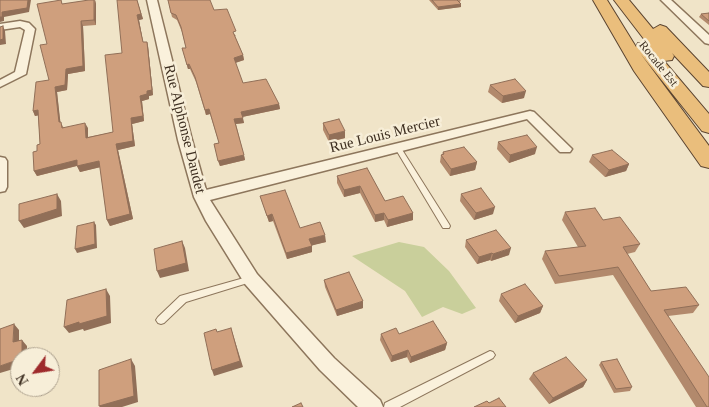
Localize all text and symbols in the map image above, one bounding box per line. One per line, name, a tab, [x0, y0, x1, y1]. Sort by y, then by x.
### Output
street label: Rocade Est	[635, 38, 681, 90]
street label: Rue Alphonse Daudet	[159, 63, 209, 195]
street label: Rue Louis Mercier	[328, 113, 442, 157]
north arrow	[10, 347, 60, 397]
text: N	[14, 371, 32, 388]

